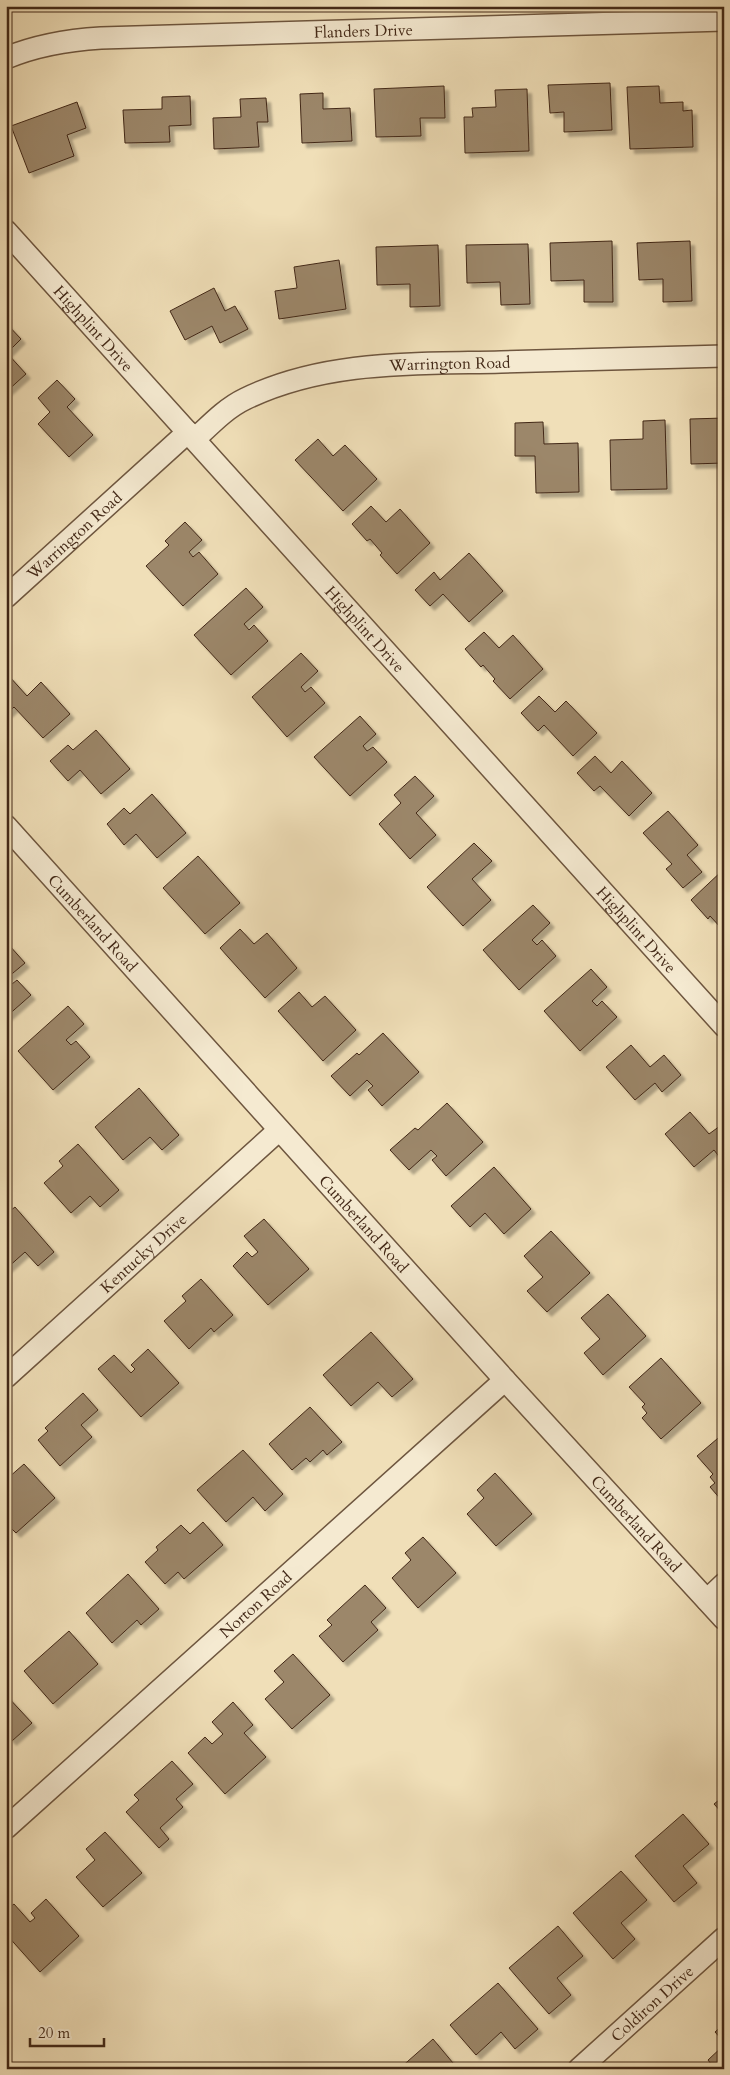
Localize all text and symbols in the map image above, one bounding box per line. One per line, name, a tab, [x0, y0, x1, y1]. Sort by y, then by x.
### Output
street label: Flanders Drive	[313, 19, 413, 44]
street label: Highplint Drive	[48, 281, 138, 377]
street label: Warrington Road	[388, 352, 511, 377]
street label: Warrington Road	[22, 487, 127, 585]
street label: Highplint Drive	[320, 581, 409, 678]
street label: Cumberland Road	[42, 870, 142, 977]
street label: Highplint Drive	[591, 882, 681, 978]
street label: Cumberland Road	[314, 1171, 413, 1278]
street label: Kentucky Drive	[96, 1209, 192, 1298]
street label: Cumberland Road	[585, 1471, 686, 1578]
street label: Norton Road	[215, 1566, 297, 1643]
street label: Coldiron Drive	[606, 1961, 699, 2047]
scale bar	[30, 2015, 104, 2047]
text: 20 m	[38, 2023, 70, 2043]

